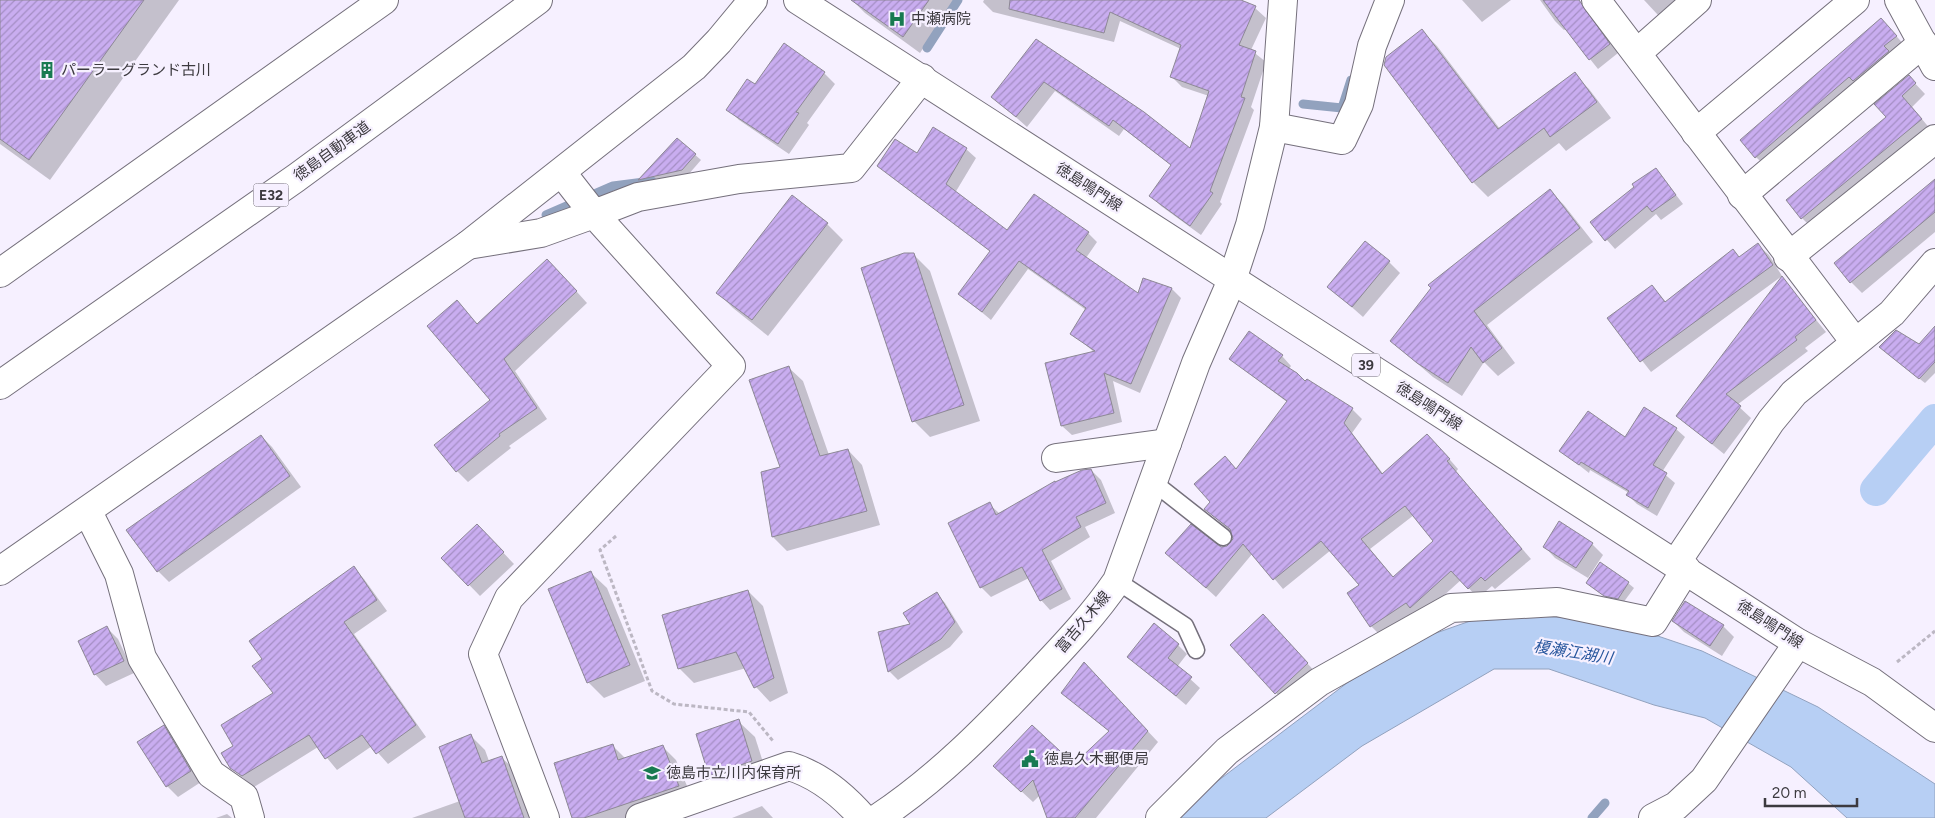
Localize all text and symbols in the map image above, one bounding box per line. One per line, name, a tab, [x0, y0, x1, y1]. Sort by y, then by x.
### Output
hospital icon: 中瀬病院	[887, 9, 907, 29]
place label: 中瀬病院	[911, 10, 971, 28]
building icon: パーラーグランド古川	[37, 60, 57, 80]
place label: パーラーグランド古川	[61, 61, 211, 79]
street label: 徳島自動車道	[290, 117, 374, 185]
street label: 徳島鳴門線	[1053, 159, 1125, 215]
road number: E32	[254, 184, 288, 206]
road number: 39	[1352, 354, 1380, 376]
street label: 徳島鳴門線	[1393, 378, 1465, 434]
street label: 富吉久木線	[1052, 587, 1114, 657]
street label: 徳島鳴門線	[1734, 596, 1806, 652]
water label: 榎瀬江湖川	[1532, 636, 1616, 668]
public building icon: 徳島久木郵便局	[1020, 749, 1040, 769]
place label: 徳島久木郵便局	[1044, 750, 1149, 768]
school or university icon: 徳島市立川内保育所	[642, 763, 662, 783]
place label: 徳島市立川内保育所	[666, 764, 801, 782]
scale bar	[1765, 776, 1858, 808]
text: 20 m	[1772, 784, 1806, 802]

